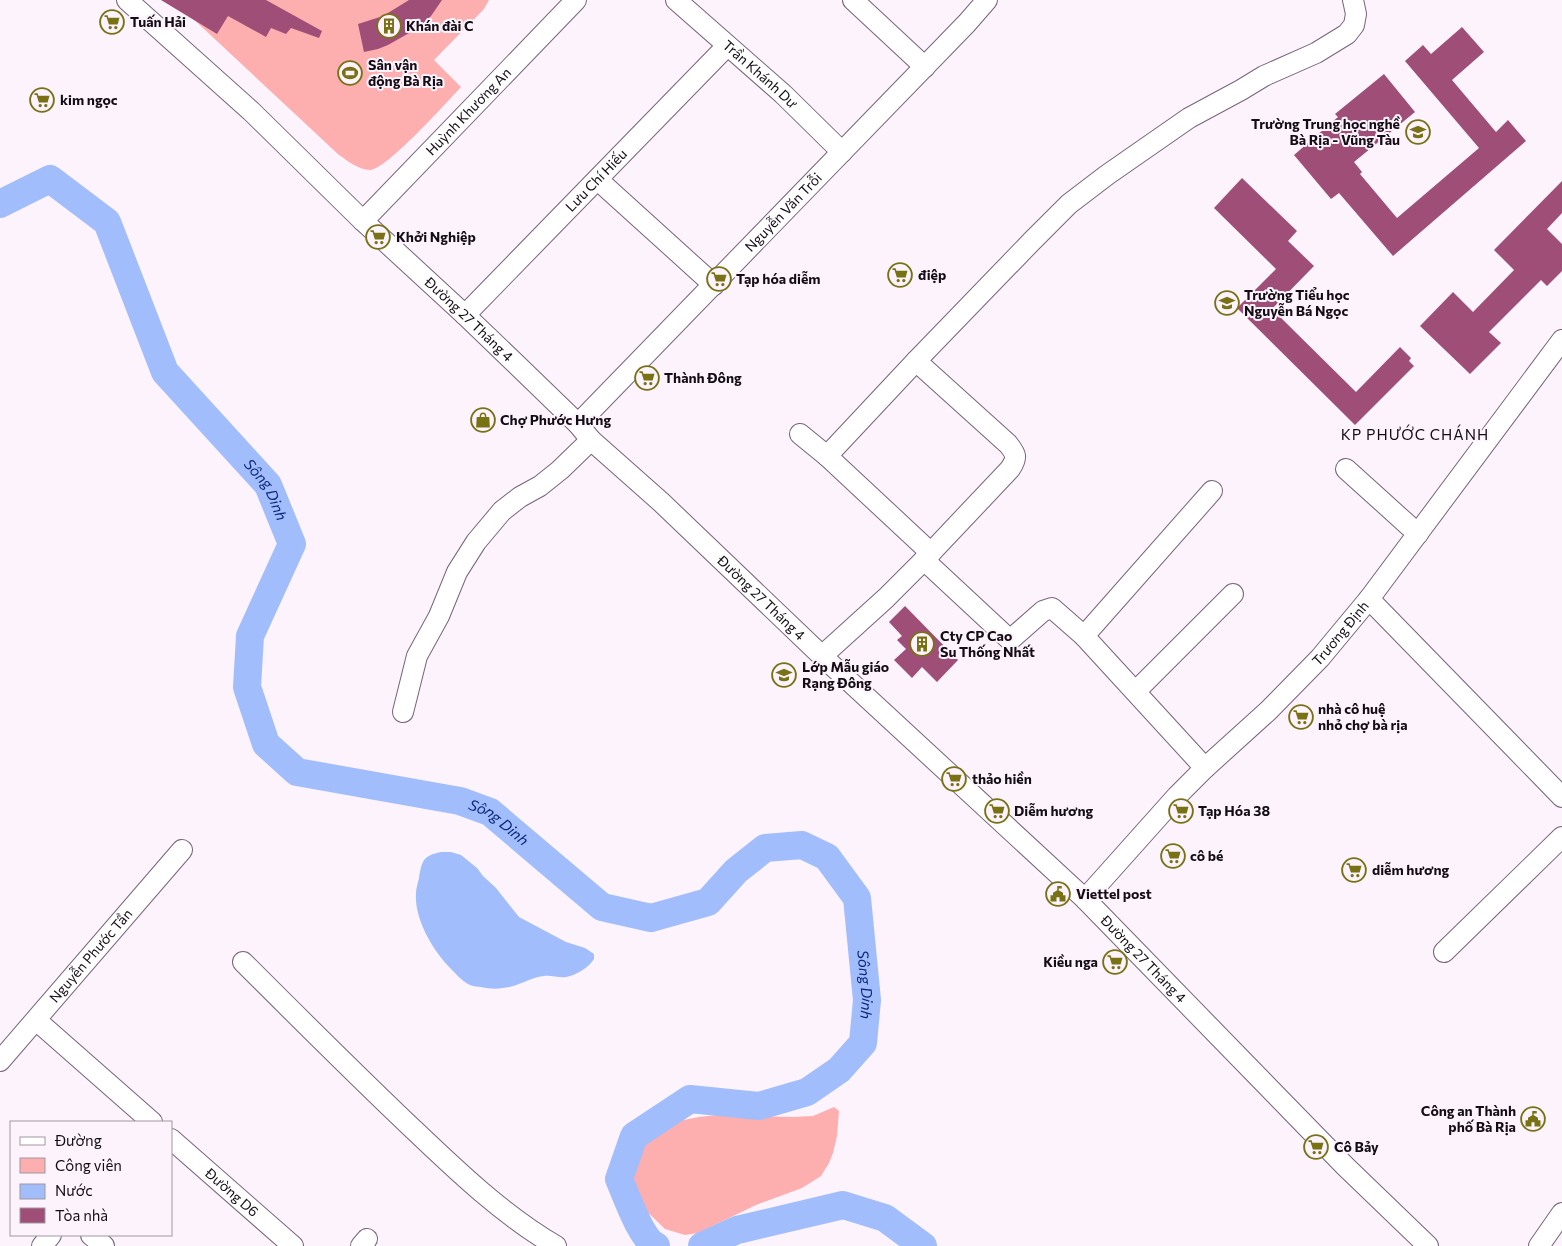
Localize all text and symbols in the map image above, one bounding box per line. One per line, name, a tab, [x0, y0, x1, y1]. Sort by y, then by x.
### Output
supermarket icon: Tuấn Hải	[99, 9, 125, 35]
place label: Tuấn Hải	[130, 13, 186, 30]
building icon: Khán đài C	[376, 13, 402, 39]
place label: Khán đài C	[406, 17, 474, 34]
street label: Trần Khánh Dư	[720, 36, 801, 111]
place label: Sân vận động Bà Rịa	[368, 56, 443, 90]
sports icon: Sân vận động Bà Rịa	[337, 60, 363, 86]
street label: Huỳnh Khương An	[422, 64, 514, 159]
supermarket icon: kim ngọc	[29, 87, 55, 113]
place label: kim ngọc	[60, 91, 118, 108]
place label: Trường Trung học nghề Bà Rịa - Vũng Tàu	[1251, 115, 1401, 149]
school or university icon: Trường Trung học nghề Bà Rịa - Vũng Tàu	[1405, 119, 1431, 145]
street label: Lưu Chí Hiếu	[562, 145, 630, 215]
street label: Nguyễn Văn Trỗi	[741, 169, 825, 255]
supermarket icon: Khởi Nghiệp	[365, 224, 391, 250]
place label: Khởi Nghiệp	[396, 228, 476, 245]
supermarket icon: điệp	[887, 262, 913, 288]
supermarket icon: Tạp hóa diễm	[706, 266, 732, 292]
place label: điệp	[918, 266, 946, 283]
place label: Tạp hóa diễm	[736, 270, 821, 287]
street label: Đường 27 Tháng 4	[421, 273, 517, 365]
place label: Trường Tiểu học Nguyễn Bá Ngọc	[1244, 286, 1350, 319]
school or university icon: Trường Tiểu học Nguyễn Bá Ngọc	[1214, 290, 1240, 316]
supermarket icon: Thành Đông	[634, 365, 660, 391]
place label: Thành Đông	[664, 369, 742, 386]
shop icon: Chợ Phước Hưng	[470, 407, 496, 433]
place label: Chợ Phước Hưng	[500, 411, 611, 428]
district label: KP PHƯỚC CHÁNH	[1341, 424, 1489, 443]
water label: Sông Dinh	[241, 455, 291, 523]
street label: Đường 27 Tháng 4	[713, 551, 810, 644]
street label: Trương Định	[1308, 597, 1372, 669]
place label: Cty CP Cao Su Thống Nhất	[940, 627, 1035, 660]
building icon: Cty CP Cao Su Thống Nhất	[909, 631, 935, 657]
place label: Lớp Mẫu giáo Rạng Đông	[802, 658, 889, 691]
school or university icon: Lớp Mẫu giáo Rạng Đông	[771, 662, 797, 688]
place label: nhà cô huệ nhỏ chợ bà rịa	[1318, 700, 1408, 734]
supermarket icon: nhà cô huệ nhỏ chợ bà rịa	[1288, 704, 1314, 730]
supermarket icon: thảo hiền	[941, 766, 967, 792]
place label: thảo hiền	[972, 770, 1032, 787]
water label: Sông Dinh	[467, 795, 533, 849]
supermarket icon: Diễm hương	[984, 798, 1010, 824]
supermarket icon: Tạp Hóa 38	[1168, 798, 1194, 824]
place label: Diễm hương	[1014, 802, 1094, 819]
place label: Tạp Hóa 38	[1198, 802, 1270, 819]
supermarket icon: cô bé	[1160, 843, 1186, 869]
place label: cô bé	[1190, 847, 1224, 864]
supermarket icon: diễm hương	[1341, 857, 1367, 883]
place label: diễm hương	[1372, 861, 1449, 878]
public building icon: Viettel post	[1045, 881, 1071, 907]
place label: Viettel post	[1076, 885, 1152, 902]
street label: Nguyễn Phước Tần	[45, 905, 135, 1006]
street label: Đường 27 Tháng 4	[1097, 911, 1191, 1006]
water label: Sông Dinh	[854, 949, 877, 1020]
supermarket icon: Kiều nga	[1102, 949, 1128, 975]
place label: Kiều nga	[1043, 953, 1098, 970]
place label: Công an Thành phố Bà Rịa	[1421, 1102, 1516, 1136]
public building icon: Công an Thành phố Bà Rịa	[1520, 1106, 1546, 1132]
legend	[10, 1121, 172, 1236]
text: Đường	[54, 1131, 102, 1149]
supermarket icon: Cô Bảy	[1303, 1134, 1329, 1160]
place label: Cô Bảy	[1334, 1138, 1379, 1155]
text: Công viên	[55, 1156, 122, 1174]
street label: Đường D6	[201, 1163, 262, 1220]
text: Nước	[55, 1181, 93, 1199]
text: Tòa nhà	[55, 1206, 108, 1224]

